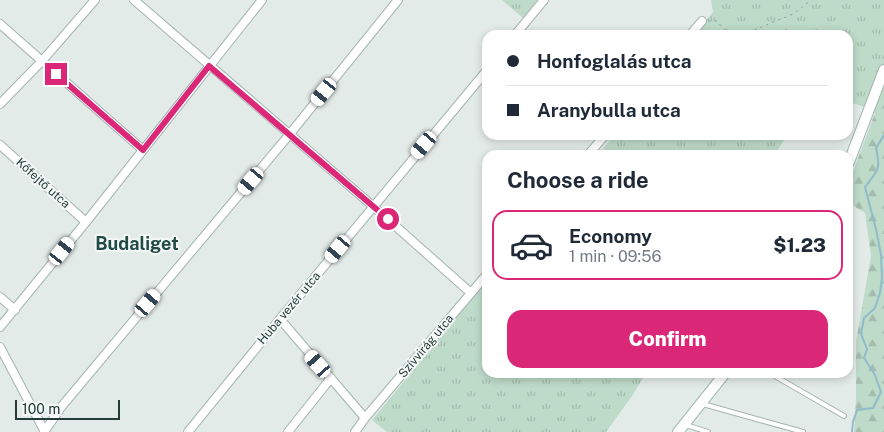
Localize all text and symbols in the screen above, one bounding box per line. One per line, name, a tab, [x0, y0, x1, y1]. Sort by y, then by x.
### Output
text: Honfoglalás utca	[537, 50, 692, 72]
route end	[45, 63, 67, 85]
car	[308, 76, 339, 108]
text: Aranybulla utca	[537, 99, 681, 121]
car	[408, 129, 439, 161]
street label: Kőfejtő utca	[13, 155, 73, 211]
car	[235, 165, 266, 197]
text: Choose a ride	[507, 167, 649, 193]
route start	[377, 208, 399, 230]
icon: car	[509, 223, 554, 268]
text: Economy	[569, 225, 652, 247]
district label: Budaliget	[95, 233, 179, 254]
car	[322, 233, 353, 265]
text: $1.23	[773, 234, 826, 256]
car	[46, 235, 77, 267]
text: 1 min · 09:56	[569, 247, 661, 266]
street label: Huba vezér utca	[255, 269, 323, 347]
car	[132, 287, 163, 319]
button: Confirm	[507, 310, 828, 368]
street label: Szívvirág utca	[396, 312, 456, 380]
car	[302, 348, 333, 380]
scale bar	[15, 397, 120, 420]
text: 100 m	[22, 401, 60, 417]

